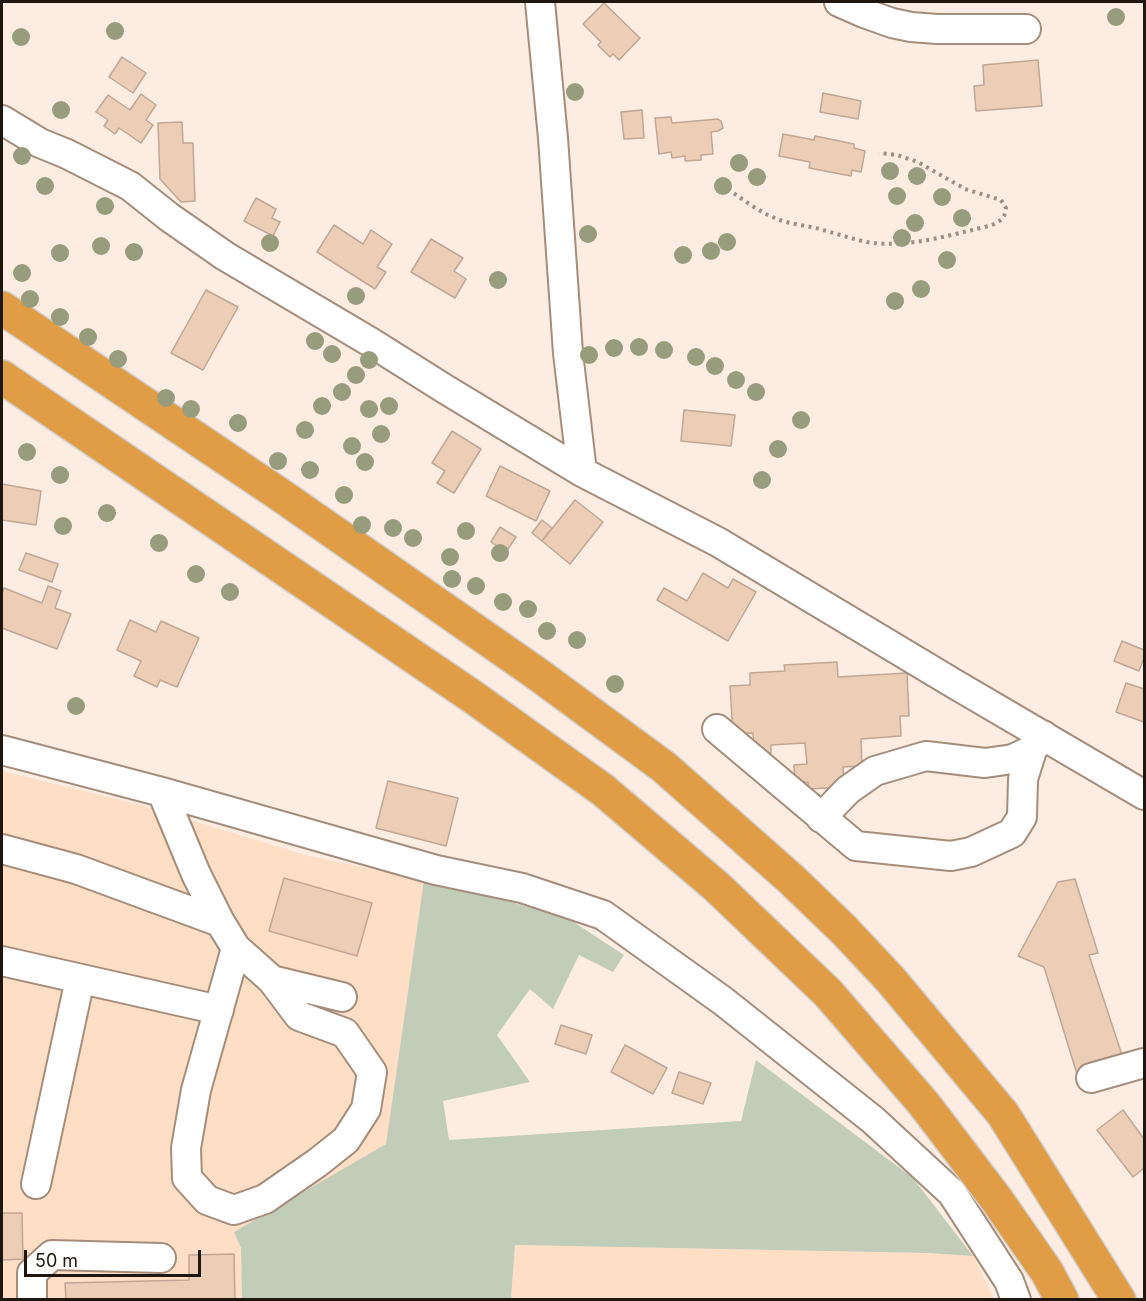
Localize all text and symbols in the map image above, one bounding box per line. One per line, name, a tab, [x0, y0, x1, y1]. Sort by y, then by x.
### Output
scale bar	[27, 1238, 204, 1276]
text: 50 m	[35, 1250, 78, 1271]

